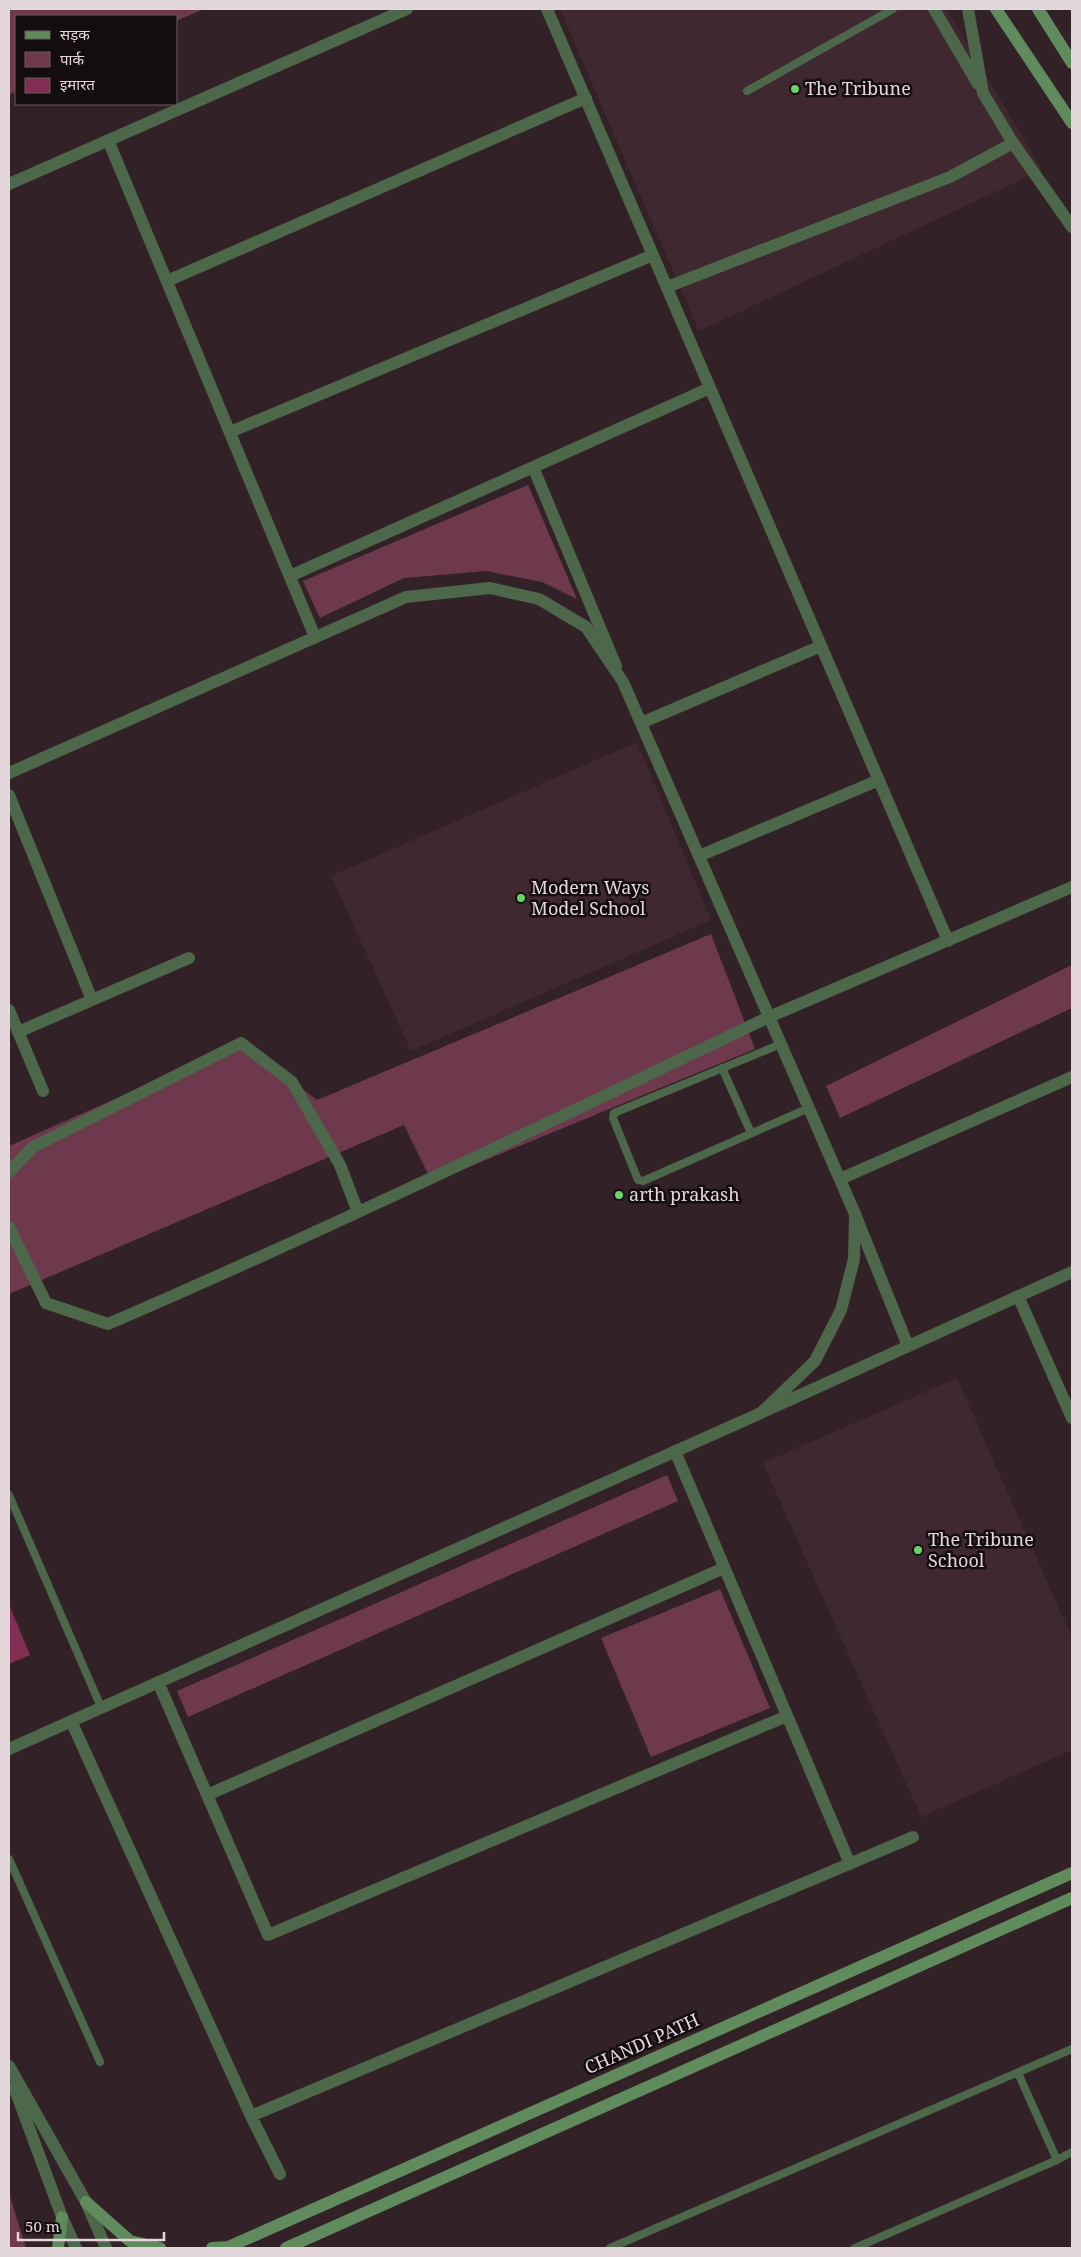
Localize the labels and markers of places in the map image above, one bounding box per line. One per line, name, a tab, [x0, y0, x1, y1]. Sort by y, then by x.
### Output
place label: The Tribune	[805, 76, 911, 100]
marker: The Tribune	[789, 83, 801, 95]
place label: Modern Ways Model School	[531, 875, 649, 920]
marker: Modern Ways Model School	[515, 892, 527, 904]
place label: arth prakash	[629, 1182, 740, 1206]
marker: arth prakash	[613, 1189, 625, 1201]
place label: The Tribune School	[928, 1527, 1034, 1572]
marker: The Tribune School	[912, 1544, 924, 1556]

